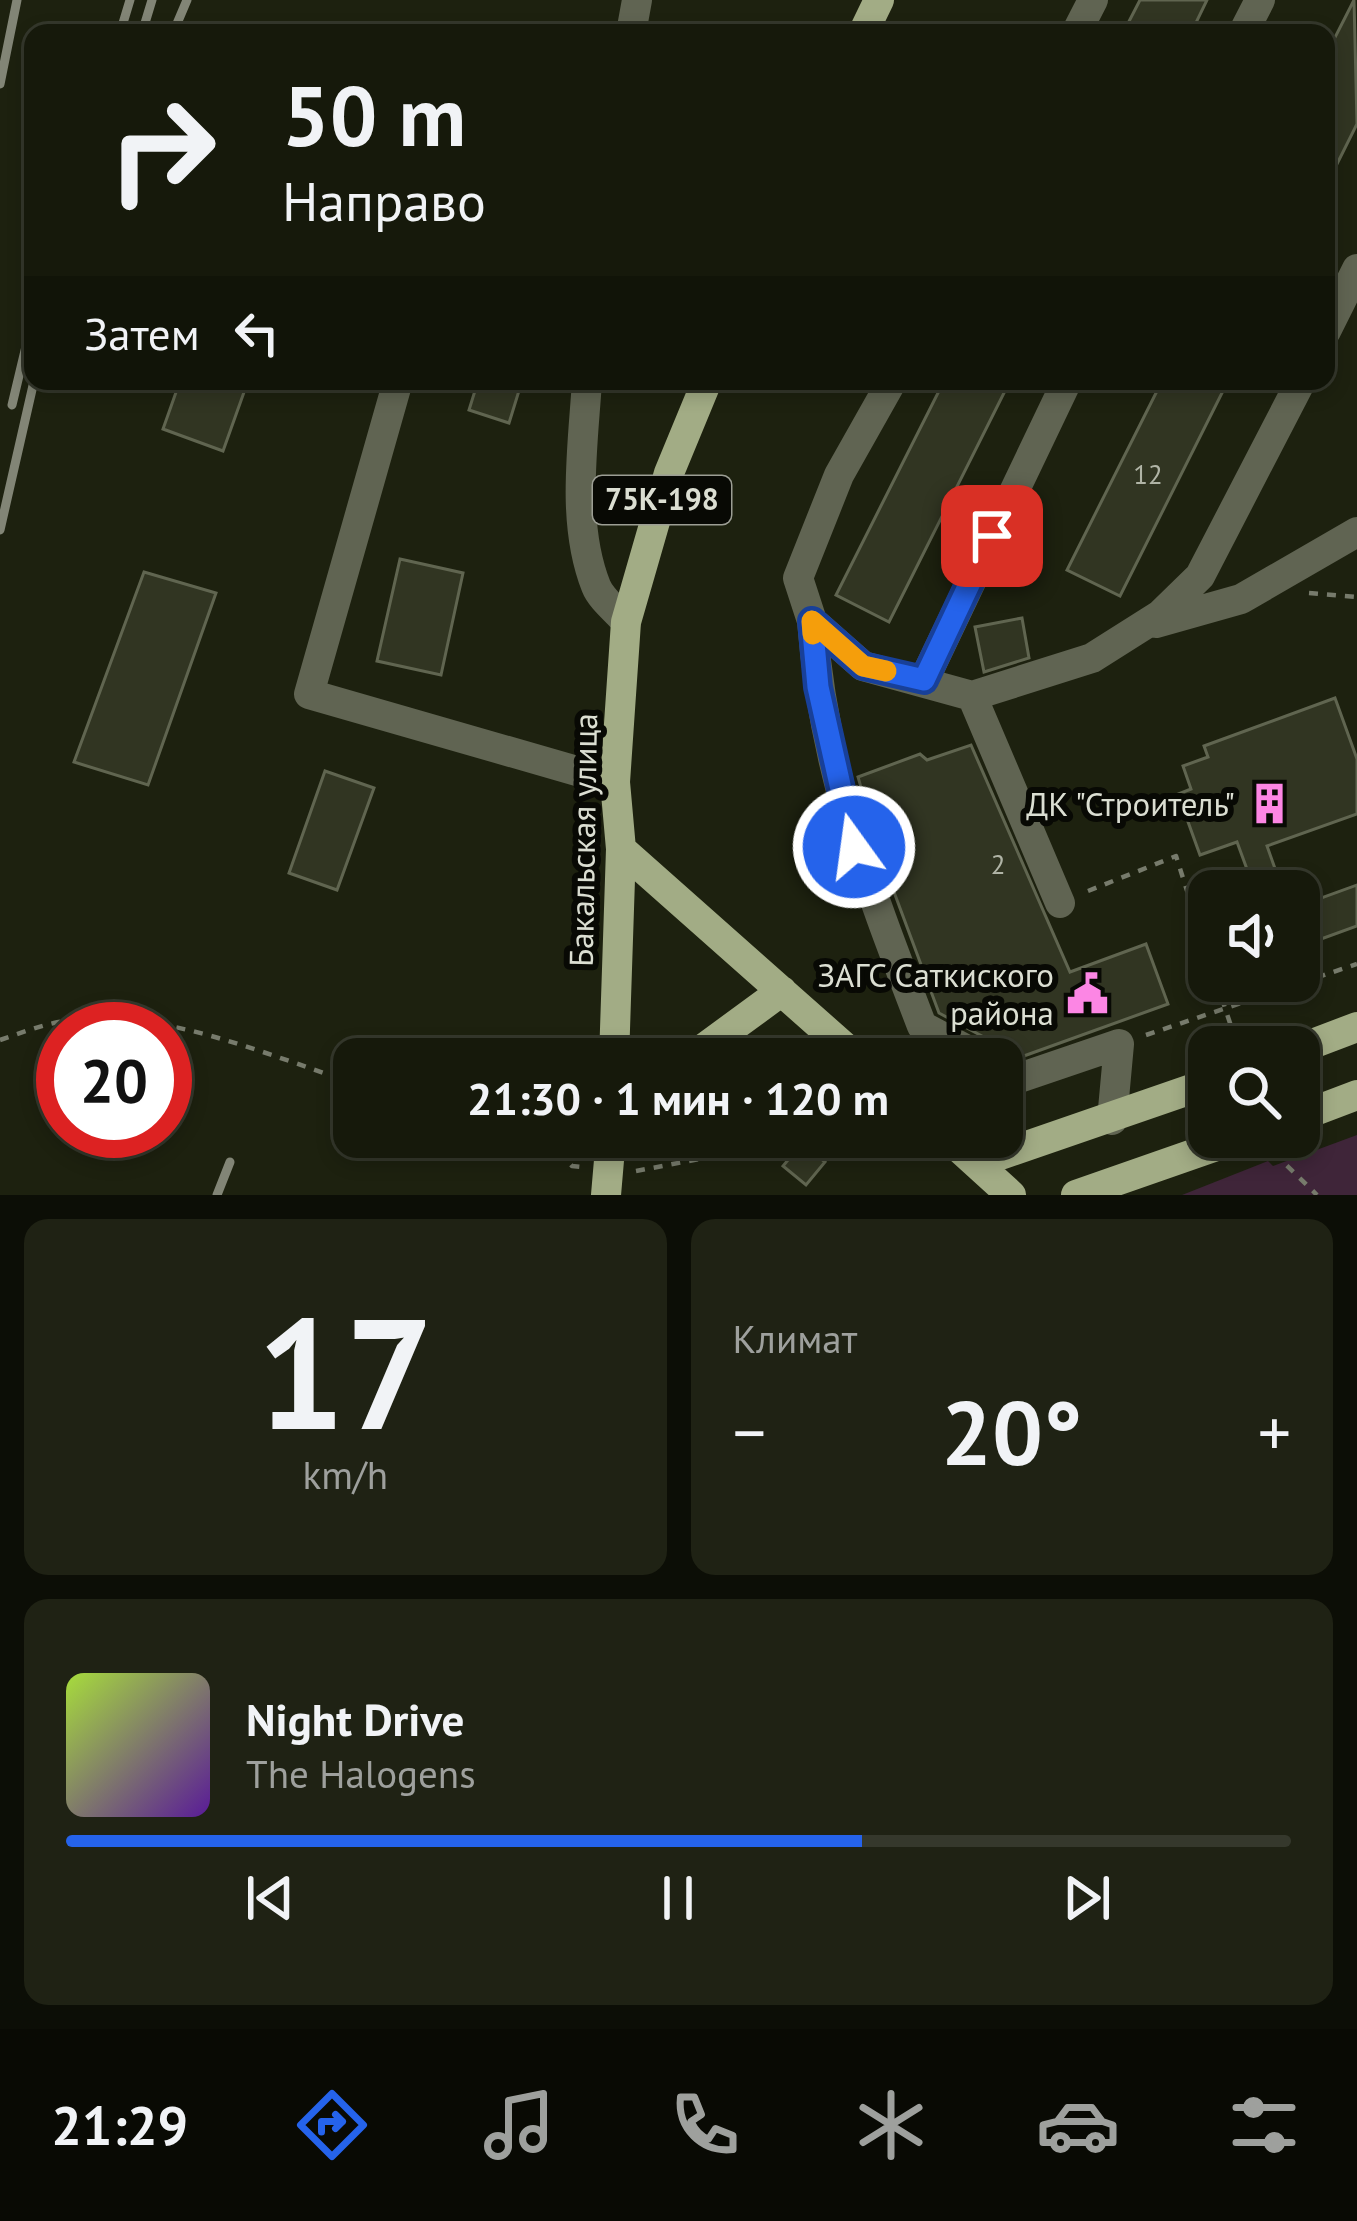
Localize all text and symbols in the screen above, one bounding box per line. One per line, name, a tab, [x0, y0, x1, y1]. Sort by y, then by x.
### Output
text: 50 m	[282, 60, 466, 169]
icon: right	[84, 72, 240, 228]
text: Направо	[282, 166, 486, 236]
icon: left	[224, 300, 290, 366]
text: Затем	[84, 304, 200, 362]
house number: 12	[1133, 457, 1163, 491]
road number: 75К-198	[593, 476, 731, 524]
pin	[941, 485, 1043, 587]
icon: arrive	[959, 503, 1025, 569]
street label: Бакальская улица	[559, 713, 606, 967]
building icon: ДК "Строитель"	[1246, 781, 1292, 827]
place label: ДК "Строитель"	[1026, 782, 1235, 825]
position arrow	[791, 784, 917, 910]
house number: 2	[991, 847, 1005, 881]
map controls	[1188, 870, 1320, 1158]
button: sound	[1188, 870, 1320, 1002]
place label: ЗАГС Саткиского района	[817, 953, 1054, 1034]
public building icon: ЗАГС Саткиского района	[1065, 971, 1111, 1017]
speed limit sign: 20	[36, 1002, 192, 1158]
button: search	[1188, 1026, 1320, 1158]
text: 21:30 · 1 мин · 120 m	[467, 1069, 889, 1127]
text: 17	[257, 1270, 434, 1472]
text: Климат	[733, 1313, 857, 1364]
text: 20°	[941, 1373, 1082, 1490]
text: −	[733, 1389, 766, 1474]
text: +	[1258, 1389, 1291, 1474]
text: km/h	[303, 1449, 388, 1500]
text: Night Drive	[246, 1690, 464, 1748]
text: The Halogens	[246, 1748, 476, 1799]
icon: previous	[237, 1865, 303, 1931]
icon: pause	[645, 1865, 711, 1931]
icon: next	[1054, 1865, 1120, 1931]
icon: directions	[290, 2083, 374, 2167]
icon: music	[477, 2083, 561, 2167]
icon: phone	[663, 2083, 747, 2167]
icon: climate	[849, 2083, 933, 2167]
icon: car	[1036, 2083, 1120, 2167]
icon: filters	[1222, 2083, 1306, 2167]
text: 21:29	[51, 2090, 188, 2160]

